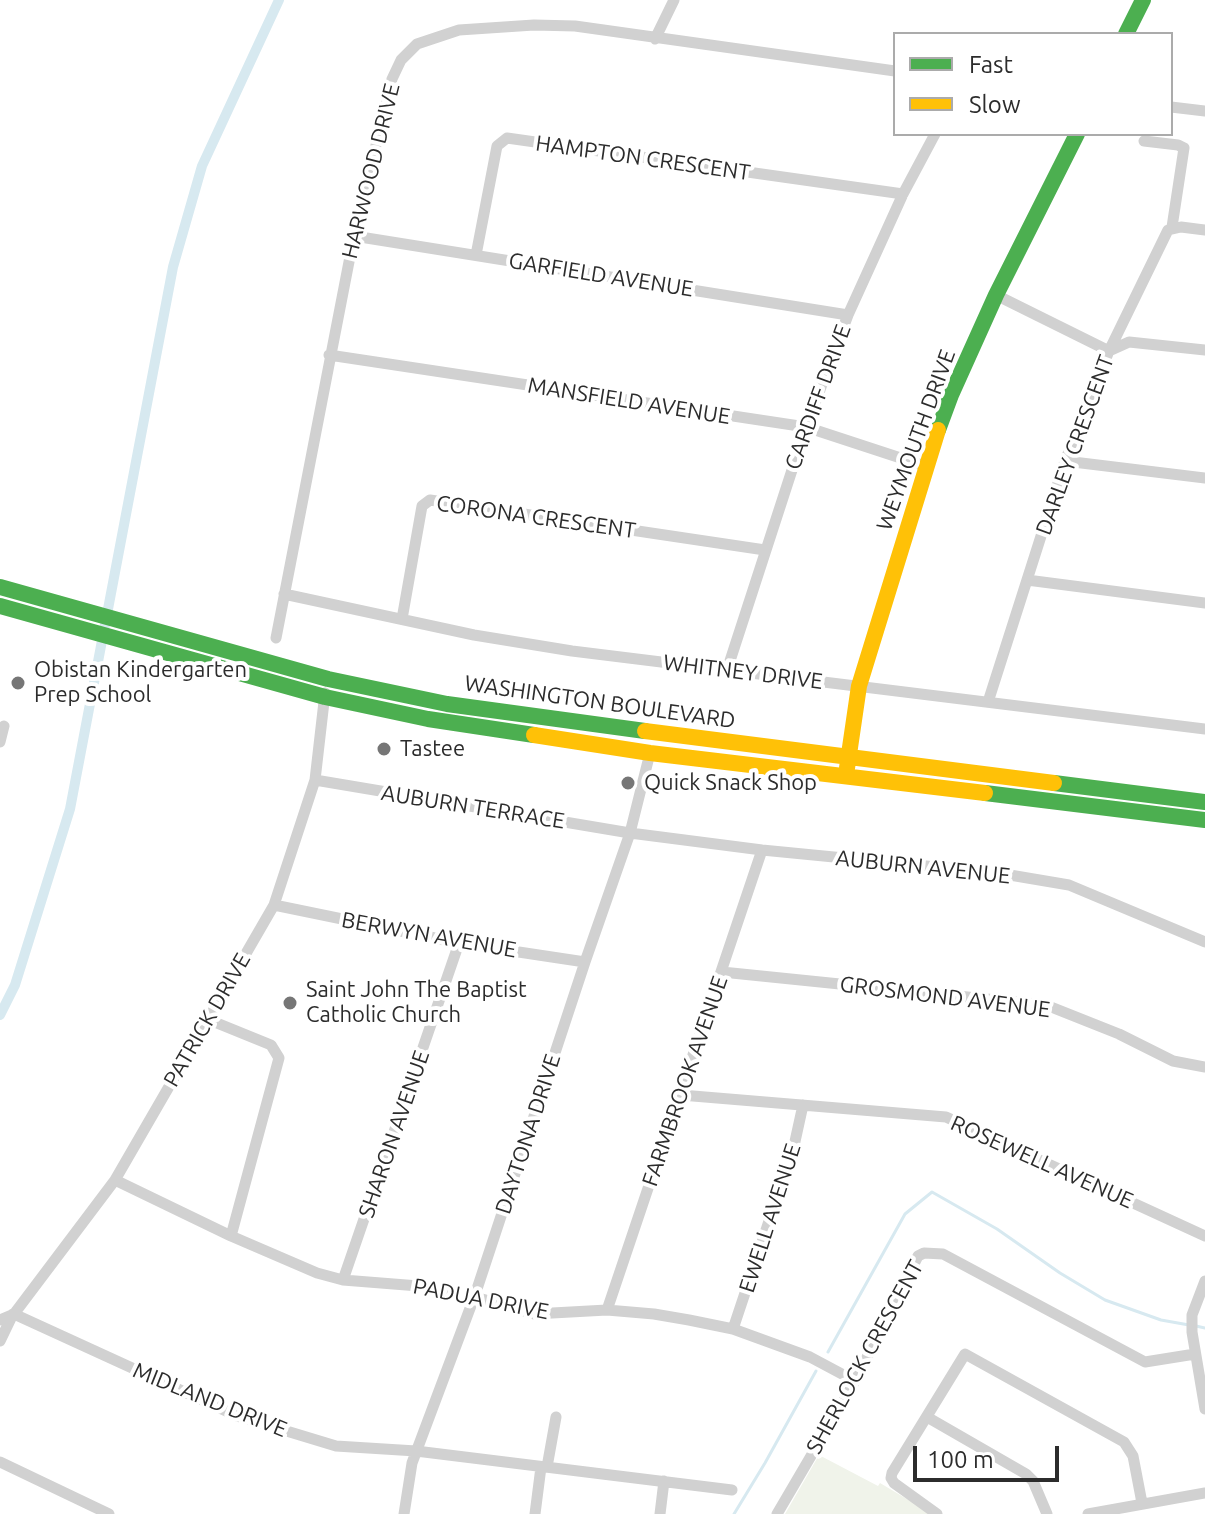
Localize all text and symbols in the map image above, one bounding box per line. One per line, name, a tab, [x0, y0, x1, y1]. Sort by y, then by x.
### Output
legend	[893, 32, 1173, 136]
text: Fast	[969, 51, 1013, 78]
street label: HARWOOD DRIVE	[336, 81, 406, 261]
text: Slow	[969, 91, 1021, 118]
street label: HAMPTON CRESCENT	[534, 130, 752, 186]
street label: GARFIELD AVENUE	[507, 247, 695, 303]
street label: CARDIFF DRIVE	[780, 321, 856, 473]
street label: WEYMOUTH DRIVE	[871, 346, 961, 534]
street label: DARLEY CRESCENT	[1030, 351, 1120, 539]
street label: MANSFIELD AVENUE	[526, 372, 732, 430]
street label: CORONA CRESCENT	[435, 490, 637, 544]
street label: WHITNEY DRIVE	[662, 649, 824, 695]
place label: Obistan Kindergarten Prep School	[34, 657, 247, 708]
street label: WASHINGTON BOULEVARD	[463, 670, 737, 734]
marker: Obistan Kindergarten Prep School	[9, 674, 27, 692]
place label: Tastee	[400, 736, 465, 762]
marker: Tastee	[375, 740, 393, 758]
place label: Quick Snack Shop	[644, 770, 817, 796]
marker: Quick Snack Shop	[619, 774, 637, 792]
street label: AUBURN TERRACE	[379, 779, 567, 835]
street label: AUBURN AVENUE	[834, 845, 1012, 889]
street label: BERWYN AVENUE	[340, 907, 518, 963]
street label: PATRICK DRIVE	[158, 948, 256, 1092]
street label: GROSMOND AVENUE	[838, 971, 1052, 1023]
street label: FARMBROOK AVENUE	[637, 972, 733, 1190]
place label: Saint John The Baptist Catholic Church	[306, 977, 527, 1028]
marker: Saint John The Baptist Catholic Church	[281, 994, 299, 1012]
street label: SHARON AVENUE	[353, 1047, 435, 1221]
street label: DAYTONA DRIVE	[490, 1051, 566, 1217]
street label: ROSEWELL AVENUE	[947, 1110, 1137, 1214]
street label: EWELL AVENUE	[733, 1140, 807, 1296]
street label: SHERLOCK CRESCENT	[801, 1256, 929, 1458]
street label: PADUA DRIVE	[411, 1273, 551, 1325]
street label: MIDLAND DRIVE	[129, 1357, 291, 1443]
scale bar	[917, 1430, 1063, 1480]
text: 100 m	[927, 1446, 994, 1473]

